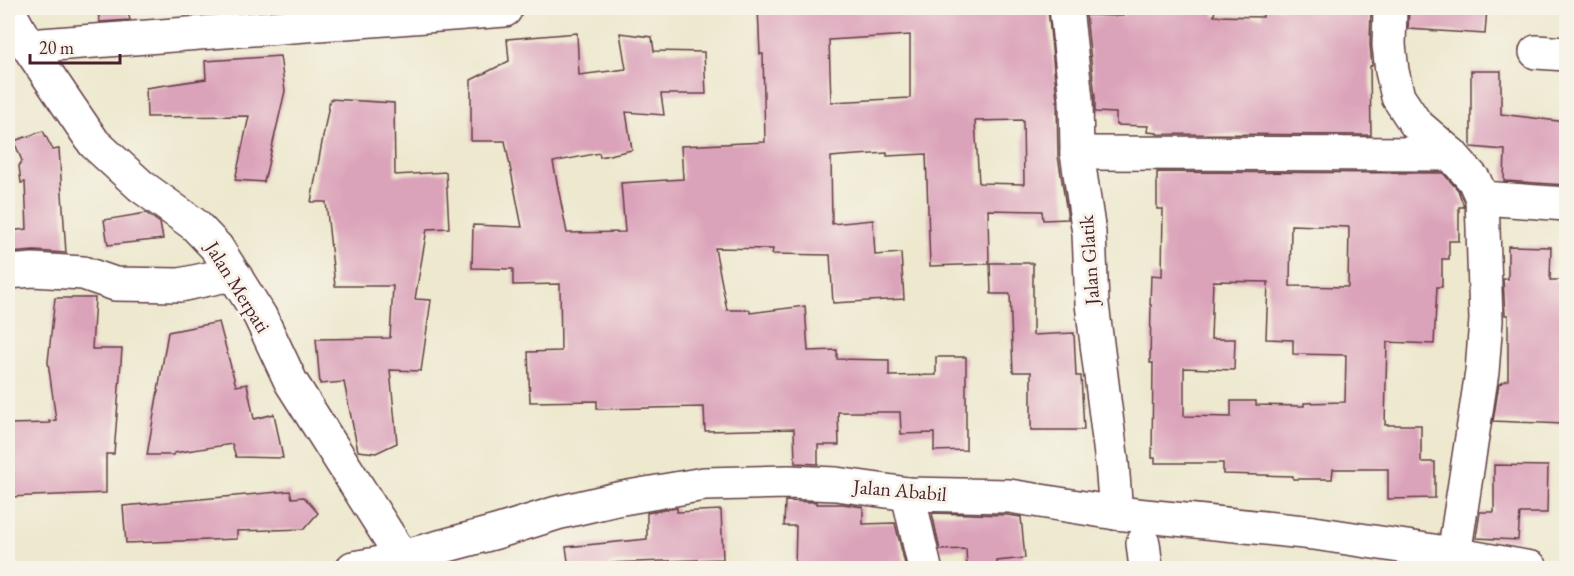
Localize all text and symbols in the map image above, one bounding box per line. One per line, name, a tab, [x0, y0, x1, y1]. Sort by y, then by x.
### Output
scale bar	[30, 27, 120, 65]
text: 20 m	[39, 36, 74, 59]
street label: Jalan Glatik	[1073, 214, 1105, 308]
street label: Jalan Merpati	[199, 235, 276, 338]
street label: Jalan Ababil	[850, 473, 948, 507]

